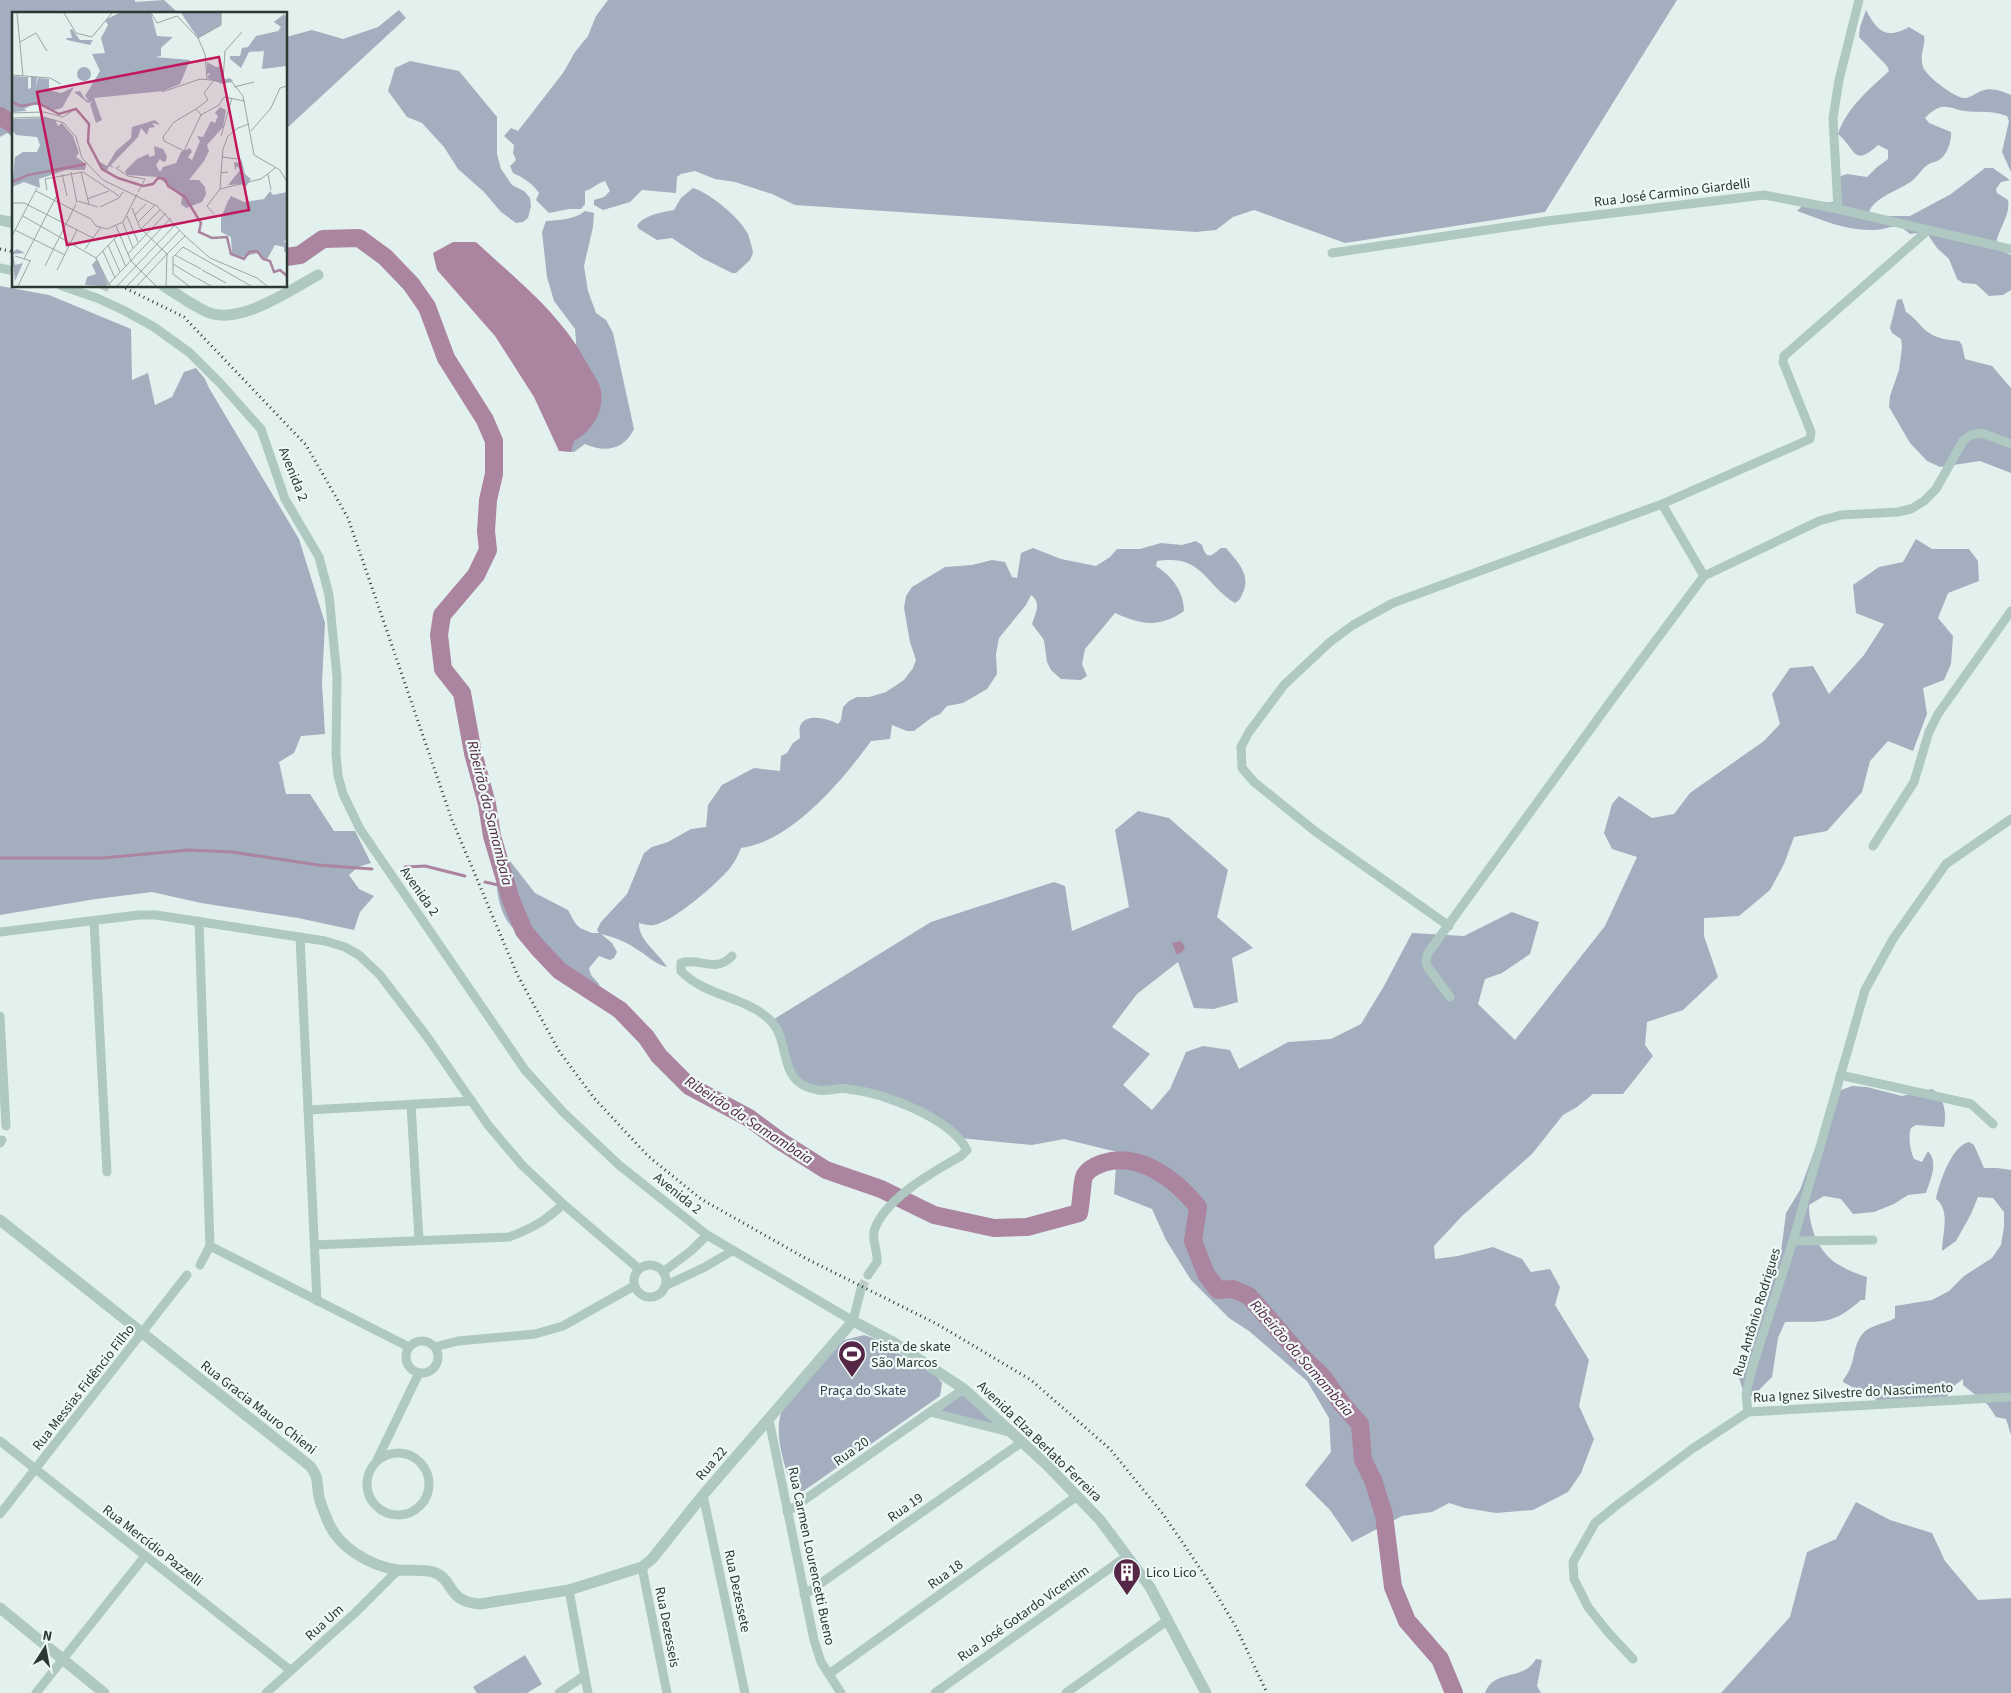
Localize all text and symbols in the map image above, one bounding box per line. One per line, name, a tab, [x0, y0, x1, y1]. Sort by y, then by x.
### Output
inset map	[12, 12, 288, 288]
street label: Rua José Carmino Giardelli	[1593, 173, 1751, 213]
street label: Avenida 2	[273, 444, 313, 504]
water label: Ribeirão da Samambaia	[461, 738, 518, 888]
street label: Avenida 2	[395, 863, 444, 921]
water label: Ribeirão da Samambaia	[681, 1071, 817, 1170]
street label: Avenida 2	[649, 1168, 706, 1219]
street label: Rua Antônio Rodrigues	[1728, 1246, 1786, 1379]
water label: Ribeirão da Samambaia	[1245, 1295, 1358, 1421]
street label: Rua Messias Fidêncio Filho	[28, 1320, 140, 1455]
place label: Pista de skate São Marcos	[871, 1337, 951, 1373]
sports icon: Pista de skate São Marcos	[837, 1339, 867, 1378]
street label: Rua Gracia Mauro Chieni	[196, 1356, 321, 1460]
street label: Avenida Elza Berlato Ferreira	[972, 1377, 1106, 1507]
street label: Rua Ignez Silvestre do Nascimento	[1752, 1378, 1954, 1408]
park label: Praça do Skate	[820, 1381, 906, 1401]
street label: Rua 20	[830, 1432, 873, 1471]
street label: Rua 22	[691, 1442, 732, 1485]
street label: Rua Carmen Lourencetti Bueno	[782, 1465, 840, 1647]
street label: Rua 19	[884, 1488, 927, 1527]
street label: Rua Mercídio Pazzelli	[98, 1500, 207, 1591]
street label: Rua Dezessete	[719, 1548, 756, 1634]
street label: Rua 18	[924, 1555, 967, 1594]
building icon: Lico Lico	[1112, 1557, 1142, 1596]
street label: Rua José Gotardo Vicentim	[954, 1561, 1094, 1667]
place label: Lico Lico	[1146, 1563, 1197, 1583]
street label: Rua Dezesseis	[649, 1585, 685, 1669]
street label: Rua Um	[301, 1600, 348, 1646]
north arrow	[20, 1623, 70, 1673]
text: N	[41, 1626, 54, 1647]

